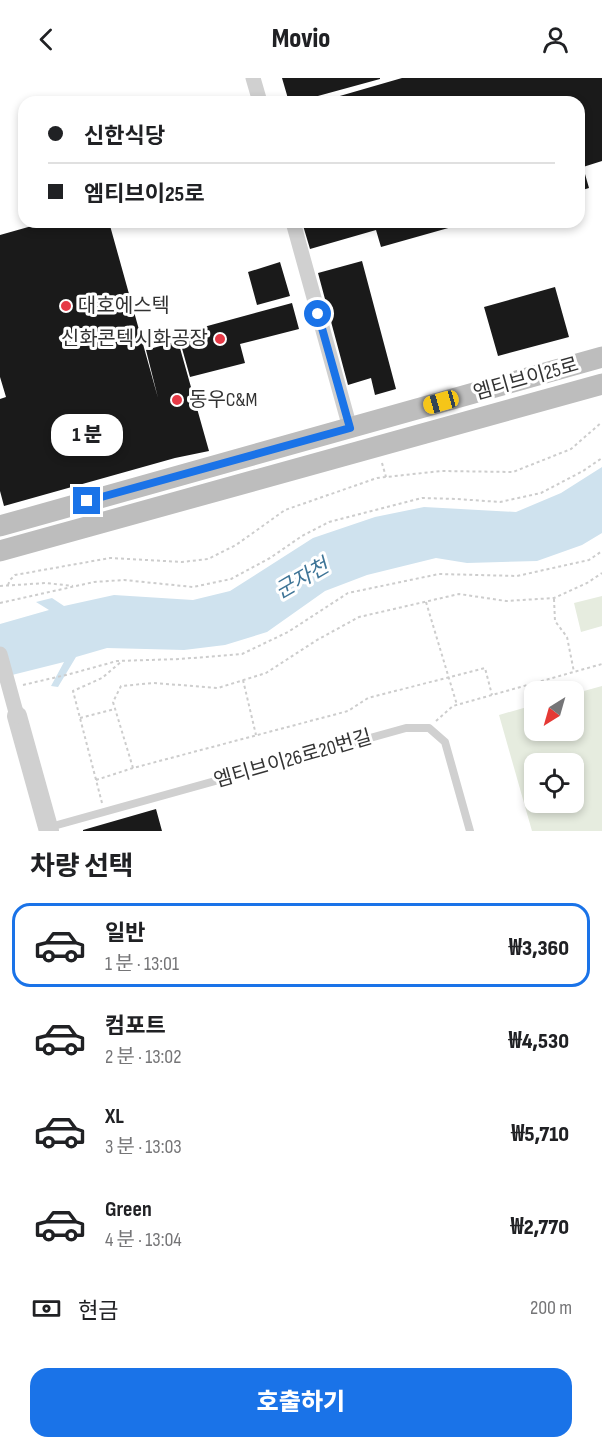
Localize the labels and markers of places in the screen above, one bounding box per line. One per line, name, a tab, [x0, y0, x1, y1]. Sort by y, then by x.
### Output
place label: 대호에스텍	[78, 294, 170, 318]
marker: 대호에스텍	[59, 299, 73, 313]
place label: 신화콘텍시화공장	[61, 327, 208, 351]
marker: 신화콘텍시화공장	[213, 332, 227, 346]
place label: 동우C&M	[189, 388, 257, 412]
marker: 동우C&M	[170, 393, 184, 407]

